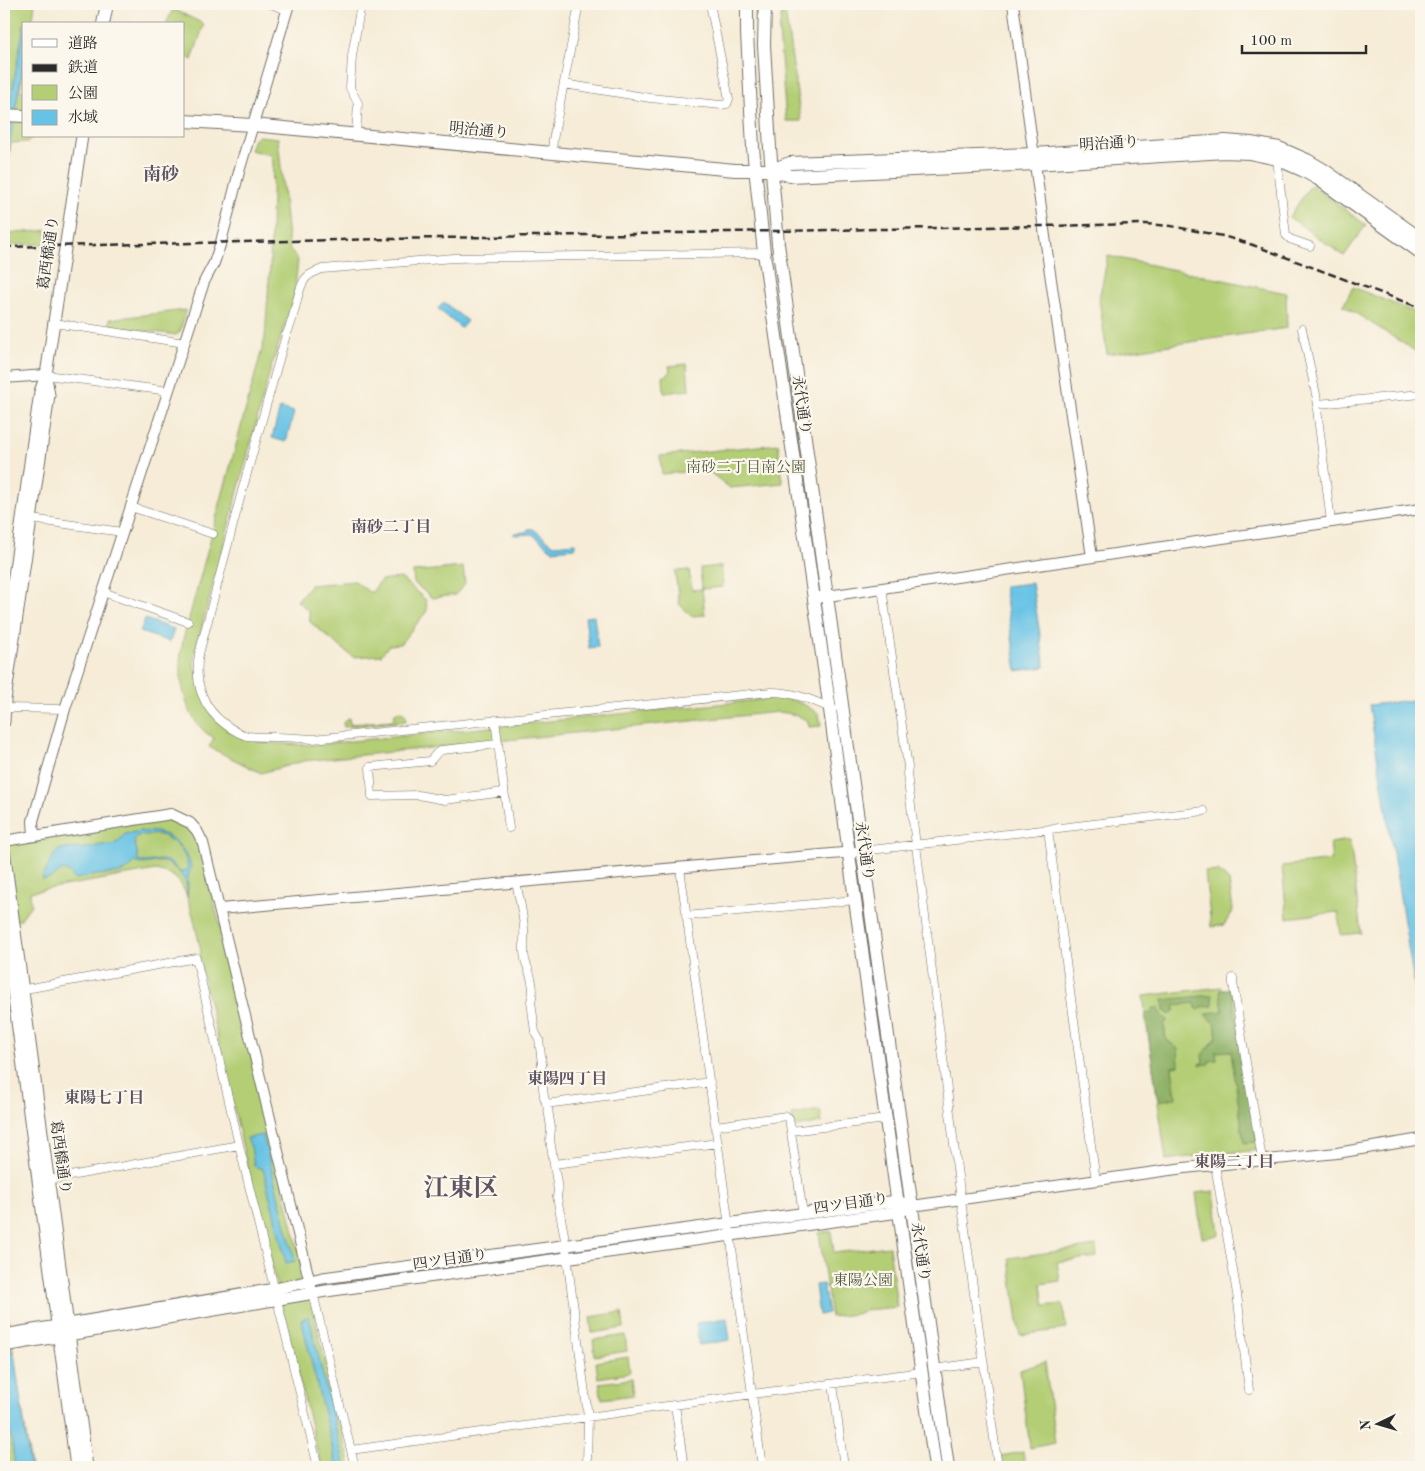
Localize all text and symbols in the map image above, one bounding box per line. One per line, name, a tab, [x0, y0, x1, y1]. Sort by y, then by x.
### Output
legend	[22, 22, 185, 138]
scale bar	[1242, 22, 1366, 54]
text: 100 m	[1250, 34, 1292, 49]
text: 道路	[68, 35, 98, 52]
text: 鉄道	[68, 59, 98, 76]
text: 公園	[68, 85, 98, 102]
text: 水域	[68, 109, 98, 126]
street label: 明治通り	[448, 119, 510, 142]
street label: 明治通り	[1079, 133, 1140, 154]
district label: 南砂	[143, 164, 179, 184]
street label: 葛西橋通り	[35, 215, 62, 291]
street label: 永代通り	[789, 374, 814, 436]
park label: 南砂二丁目南公園	[686, 459, 806, 476]
district label: 南砂二丁目	[351, 518, 431, 536]
street label: 永代通り	[852, 820, 877, 882]
district label: 東陽四丁目	[527, 1070, 607, 1088]
district label: 東陽七丁目	[64, 1089, 144, 1107]
street label: 葛西橋通り	[47, 1119, 74, 1195]
district label: 東陽二丁目	[1194, 1153, 1274, 1171]
district label: 江東区	[423, 1174, 499, 1202]
street label: 四ツ目通り	[813, 1190, 889, 1217]
street label: 永代通り	[908, 1221, 933, 1283]
street label: 四ツ目通り	[412, 1246, 488, 1273]
park label: 東陽公園	[833, 1272, 893, 1289]
north arrow	[1352, 1398, 1402, 1448]
text: N	[1359, 1419, 1373, 1431]

